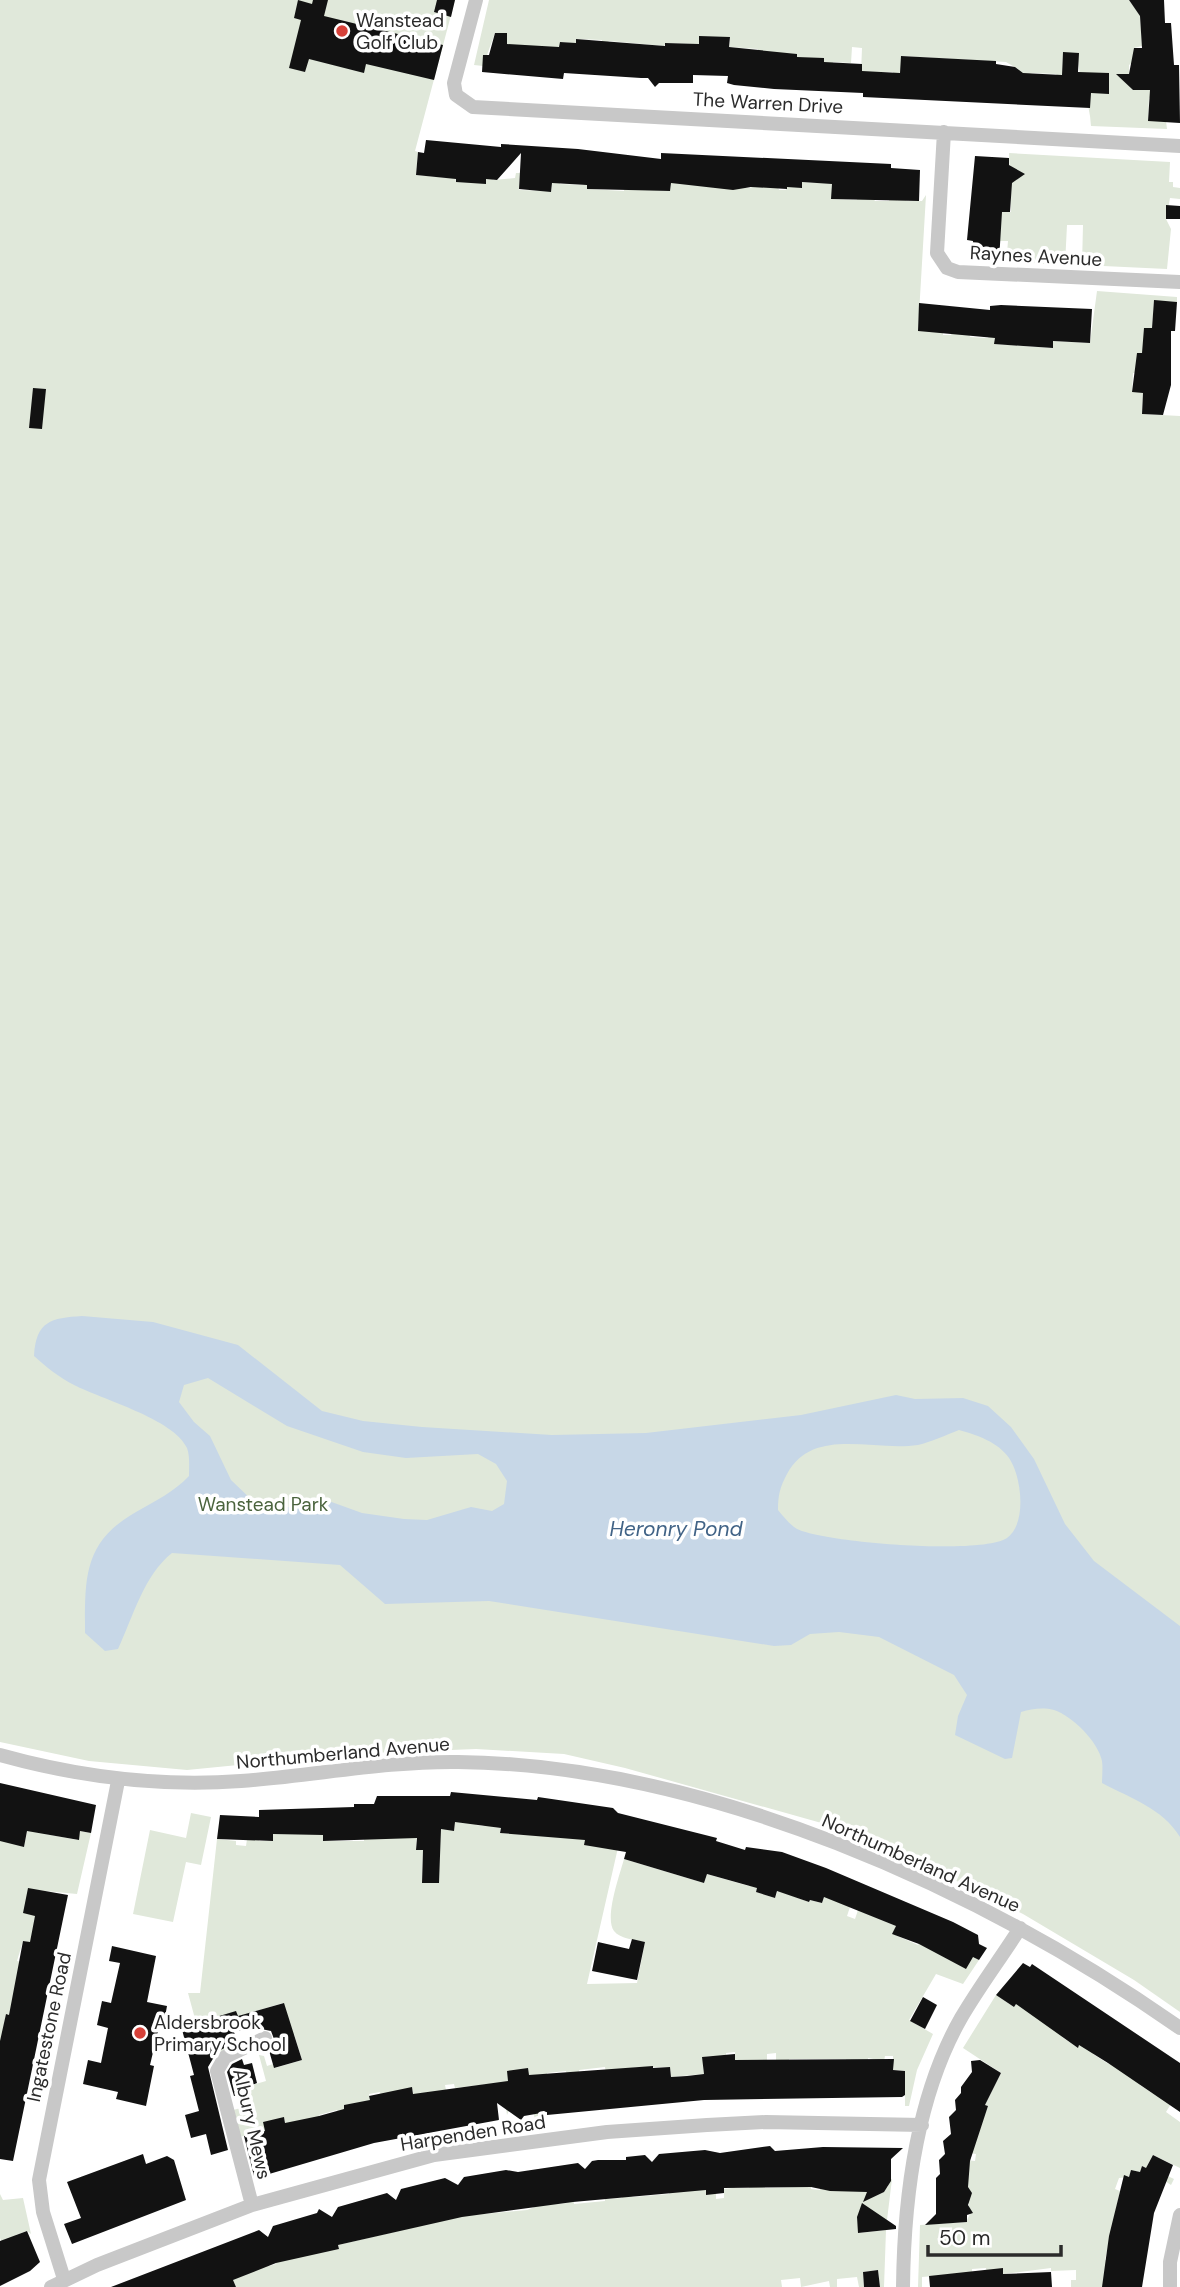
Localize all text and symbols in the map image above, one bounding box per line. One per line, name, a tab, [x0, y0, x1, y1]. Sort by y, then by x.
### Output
place label: Wanstead Golf Club	[356, 8, 444, 55]
marker: Wanstead Golf Club	[334, 23, 350, 39]
street label: The Warren Drive	[692, 87, 844, 119]
street label: Raynes Avenue	[969, 240, 1103, 272]
park label: Wanstead Park	[198, 1492, 329, 1517]
water label: Heronry Pond	[609, 1515, 743, 1543]
street label: Northumberland Avenue	[235, 1731, 451, 1775]
street label: Northumberland Avenue	[818, 1808, 1024, 1918]
street label: Ingatestone Road	[21, 1950, 77, 2104]
place label: Aldersbrook Primary School	[154, 2010, 286, 2057]
marker: Aldersbrook Primary School	[132, 2025, 148, 2041]
street label: Albury Mews	[227, 2066, 277, 2182]
street label: Harpenden Road	[399, 2109, 547, 2157]
scale bar	[928, 2214, 1061, 2258]
text: 50 m	[939, 2224, 990, 2252]

